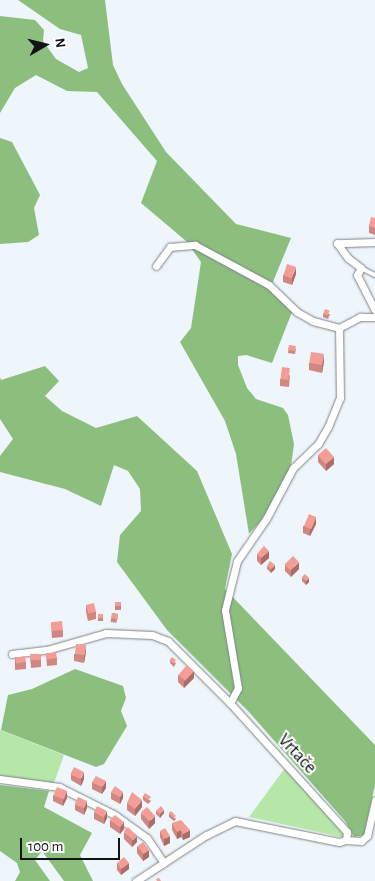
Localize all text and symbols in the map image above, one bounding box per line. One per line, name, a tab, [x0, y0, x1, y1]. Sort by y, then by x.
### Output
north arrow	[20, 20, 70, 70]
text: N	[52, 37, 67, 49]
street label: Vrtače	[273, 729, 321, 779]
scale bar	[22, 828, 122, 860]
text: 100 m	[28, 839, 63, 854]

